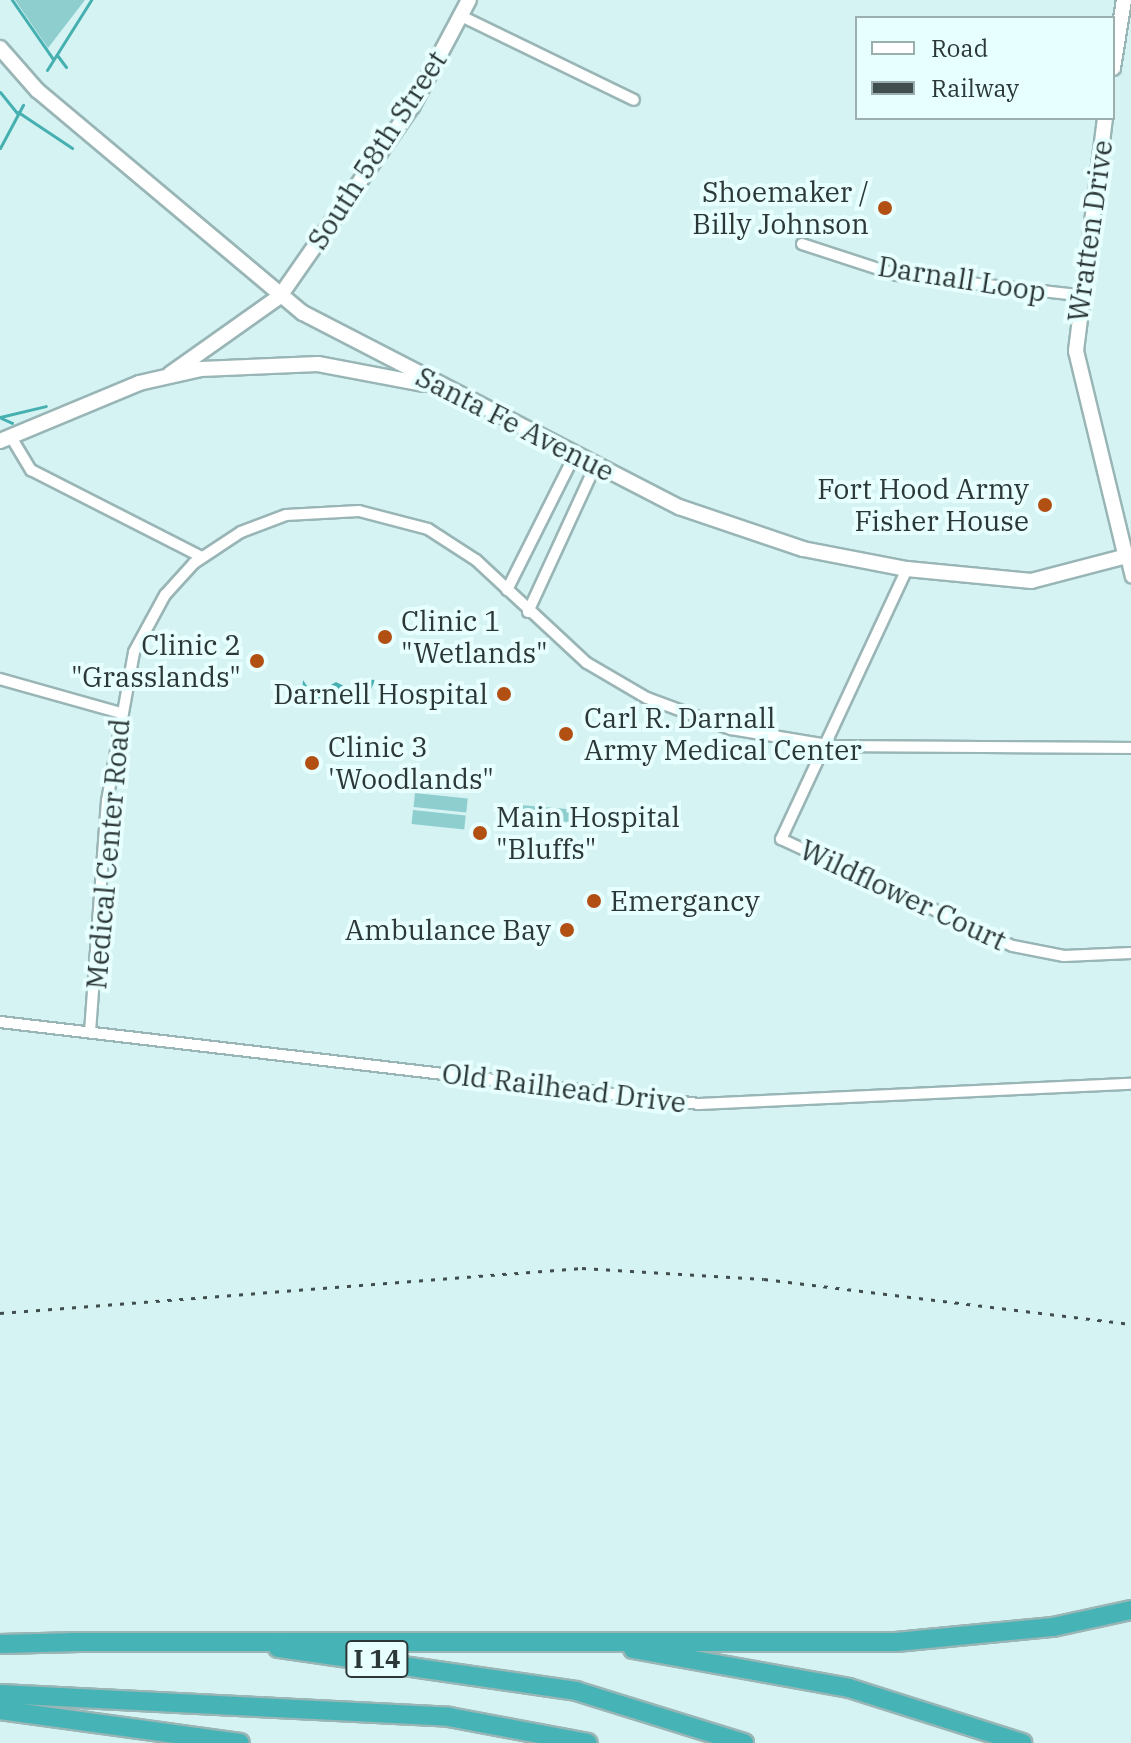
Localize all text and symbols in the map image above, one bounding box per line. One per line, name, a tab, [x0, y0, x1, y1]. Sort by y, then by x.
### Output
legend	[855, 16, 1115, 120]
text: Road	[931, 32, 988, 64]
street label: South 58th Street	[300, 45, 454, 255]
text: Railway	[931, 72, 1019, 104]
street label: Wratten Drive	[1061, 138, 1119, 324]
place label: Shoemaker / Billy Johnson	[692, 175, 869, 241]
marker: Shoemaker / Billy Johnson	[876, 199, 894, 217]
street label: Darnall Loop	[876, 249, 1048, 309]
street label: Santa Fe Avenue	[410, 360, 620, 488]
place label: Fort Hood Army Fisher House	[817, 472, 1029, 538]
marker: Fort Hood Army Fisher House	[1036, 496, 1054, 514]
place label: Clinic 1 "Wetlands"	[401, 604, 548, 670]
place label: Clinic 2 "Grasslands"	[71, 628, 241, 694]
marker: Clinic 1 "Wetlands"	[376, 628, 394, 646]
marker: Clinic 2 "Grasslands"	[248, 652, 266, 670]
place label: Darnell Hospital	[273, 677, 488, 711]
marker: Darnell Hospital	[495, 685, 513, 703]
place label: Carl R. Darnall Army Medical Center	[584, 701, 862, 767]
street label: Medical Center Road	[79, 717, 137, 991]
marker: Carl R. Darnall Army Medical Center	[555, 723, 577, 745]
place label: Clinic 3 'Woodlands"	[328, 730, 494, 796]
marker: Clinic 3 'Woodlands"	[303, 754, 321, 772]
place label: Main Hospital "Bluffs"	[496, 800, 680, 866]
marker: Main Hospital "Bluffs"	[471, 824, 489, 842]
street label: Wildflower Court	[795, 833, 1011, 957]
place label: Emergancy	[610, 884, 760, 918]
marker: Emergancy	[585, 892, 603, 910]
place label: Ambulance Bay	[345, 913, 551, 947]
marker: Ambulance Bay	[558, 921, 576, 939]
street label: Old Railhead Drive	[440, 1056, 688, 1120]
road number: I 14	[345, 1637, 409, 1681]

